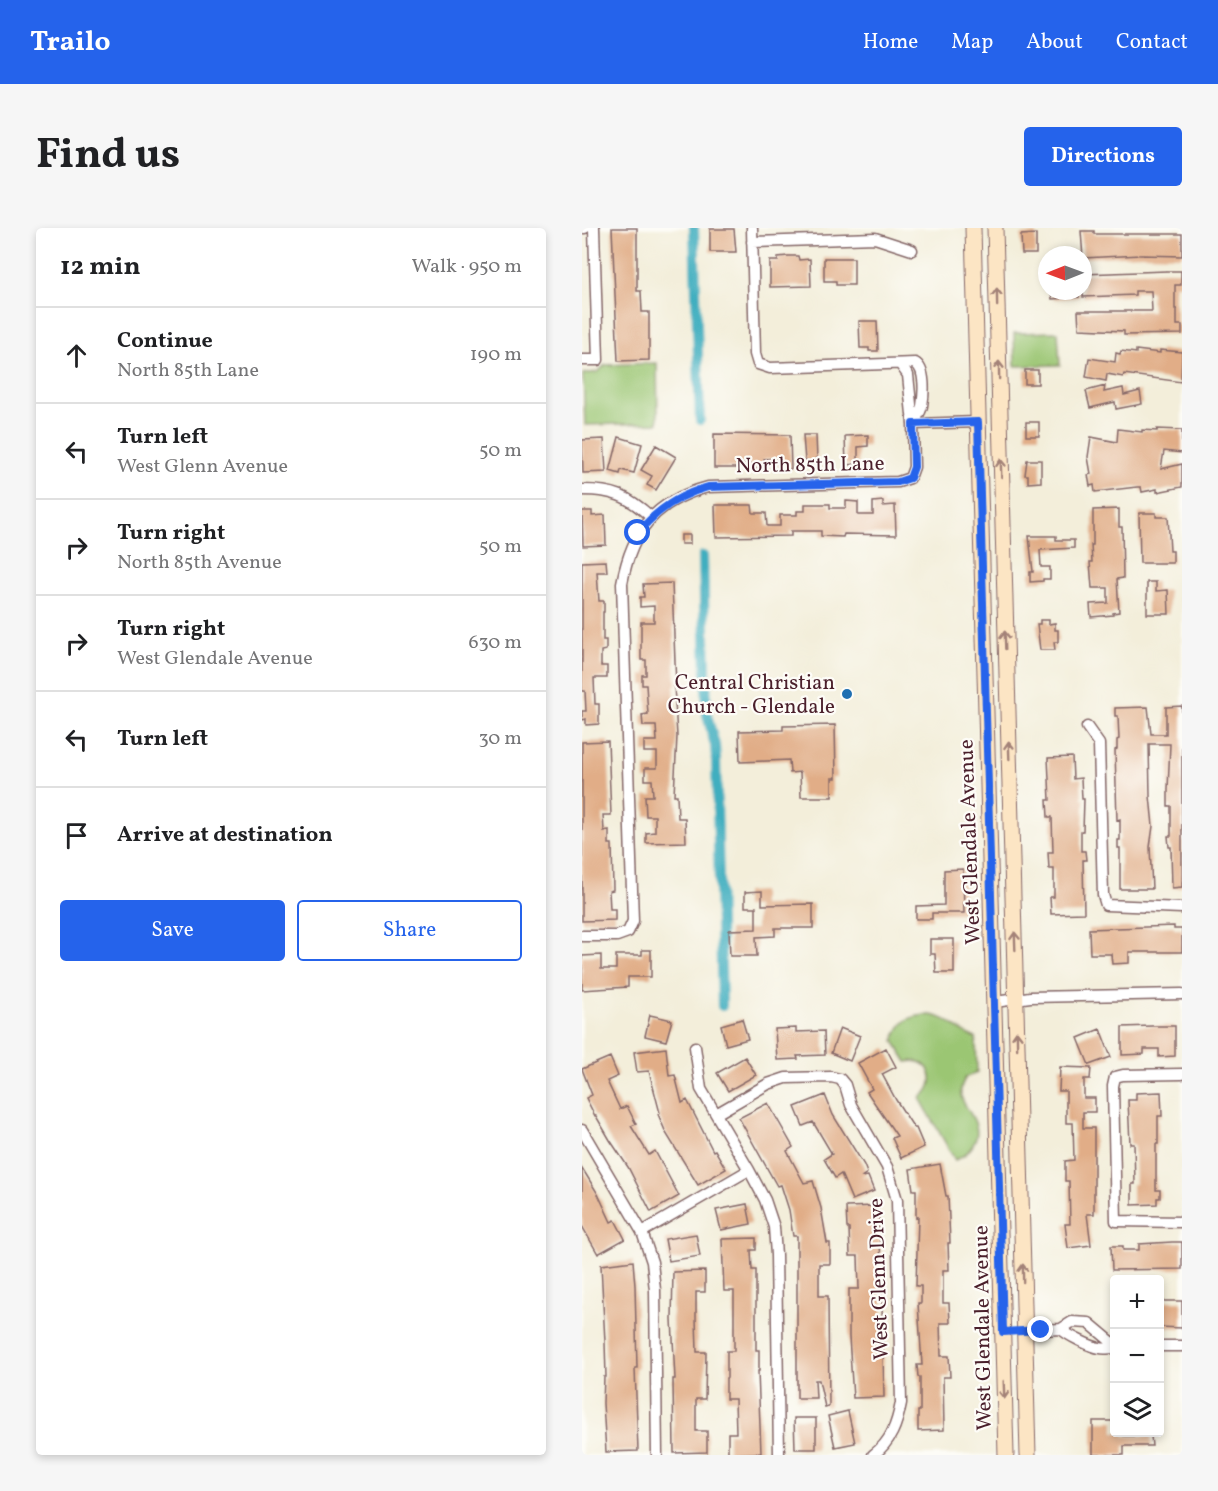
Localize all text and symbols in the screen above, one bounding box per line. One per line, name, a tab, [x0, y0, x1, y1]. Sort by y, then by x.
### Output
text: Trailo	[30, 23, 111, 62]
text: Home	[863, 28, 918, 57]
text: Map	[951, 28, 993, 57]
text: About	[1026, 28, 1083, 57]
text: Contact	[1116, 28, 1188, 57]
text: Find us	[36, 127, 180, 186]
button: Directions	[1024, 127, 1182, 186]
north arrow	[1038, 246, 1092, 300]
text: 12 min	[60, 249, 141, 285]
text: Walk · 950 m	[411, 253, 522, 281]
one-way arrow	[991, 287, 1003, 307]
text: Continue	[117, 326, 213, 357]
icon: ahead	[60, 339, 93, 372]
text: 190 m	[470, 341, 522, 369]
text: North 85th Lane	[117, 357, 259, 385]
one-way arrow	[993, 361, 1004, 381]
text: Turn left	[117, 422, 208, 453]
icon: left	[60, 435, 93, 468]
text: 50 m	[479, 437, 522, 465]
street label: North 85th Lane	[735, 450, 885, 481]
text: West Glenn Avenue	[117, 453, 288, 481]
one-way arrow	[995, 458, 1007, 478]
text: Turn right	[117, 518, 225, 549]
route start	[624, 519, 650, 545]
icon: right	[60, 531, 93, 564]
text: 50 m	[479, 533, 522, 561]
text: North 85th Avenue	[117, 549, 282, 577]
text: Turn right	[117, 614, 225, 645]
icon: right	[60, 627, 93, 660]
text: 630 m	[469, 629, 522, 657]
one-way arrow	[1000, 630, 1011, 650]
text: West Glendale Avenue	[117, 645, 313, 673]
place label: Central Christian Church - Glendale	[668, 669, 835, 722]
marker: Central Christian Church - Glendale	[840, 687, 854, 701]
icon: left	[60, 723, 93, 756]
text: Turn left	[117, 724, 208, 755]
text: 30 m	[478, 725, 522, 753]
street label: West Glendale Avenue	[952, 739, 989, 945]
one-way arrow	[1003, 740, 1014, 760]
icon: arrive	[60, 819, 93, 852]
text: Arrive at destination	[117, 820, 333, 851]
button: Save	[60, 900, 285, 961]
button: Share	[297, 900, 522, 961]
one-way arrow	[1009, 932, 1020, 952]
one-way arrow	[1011, 1030, 1023, 1050]
street label: West Glenn Drive	[862, 1197, 897, 1360]
street label: West Glendale Avenue	[967, 1225, 1000, 1431]
one-way arrow	[1017, 1263, 1029, 1283]
map controls	[1110, 1275, 1164, 1437]
button: +	[1110, 1275, 1164, 1329]
route end	[1027, 1316, 1053, 1342]
button: −	[1110, 1329, 1164, 1383]
one-way arrow	[999, 1380, 1010, 1400]
button: layers	[1110, 1383, 1164, 1437]

